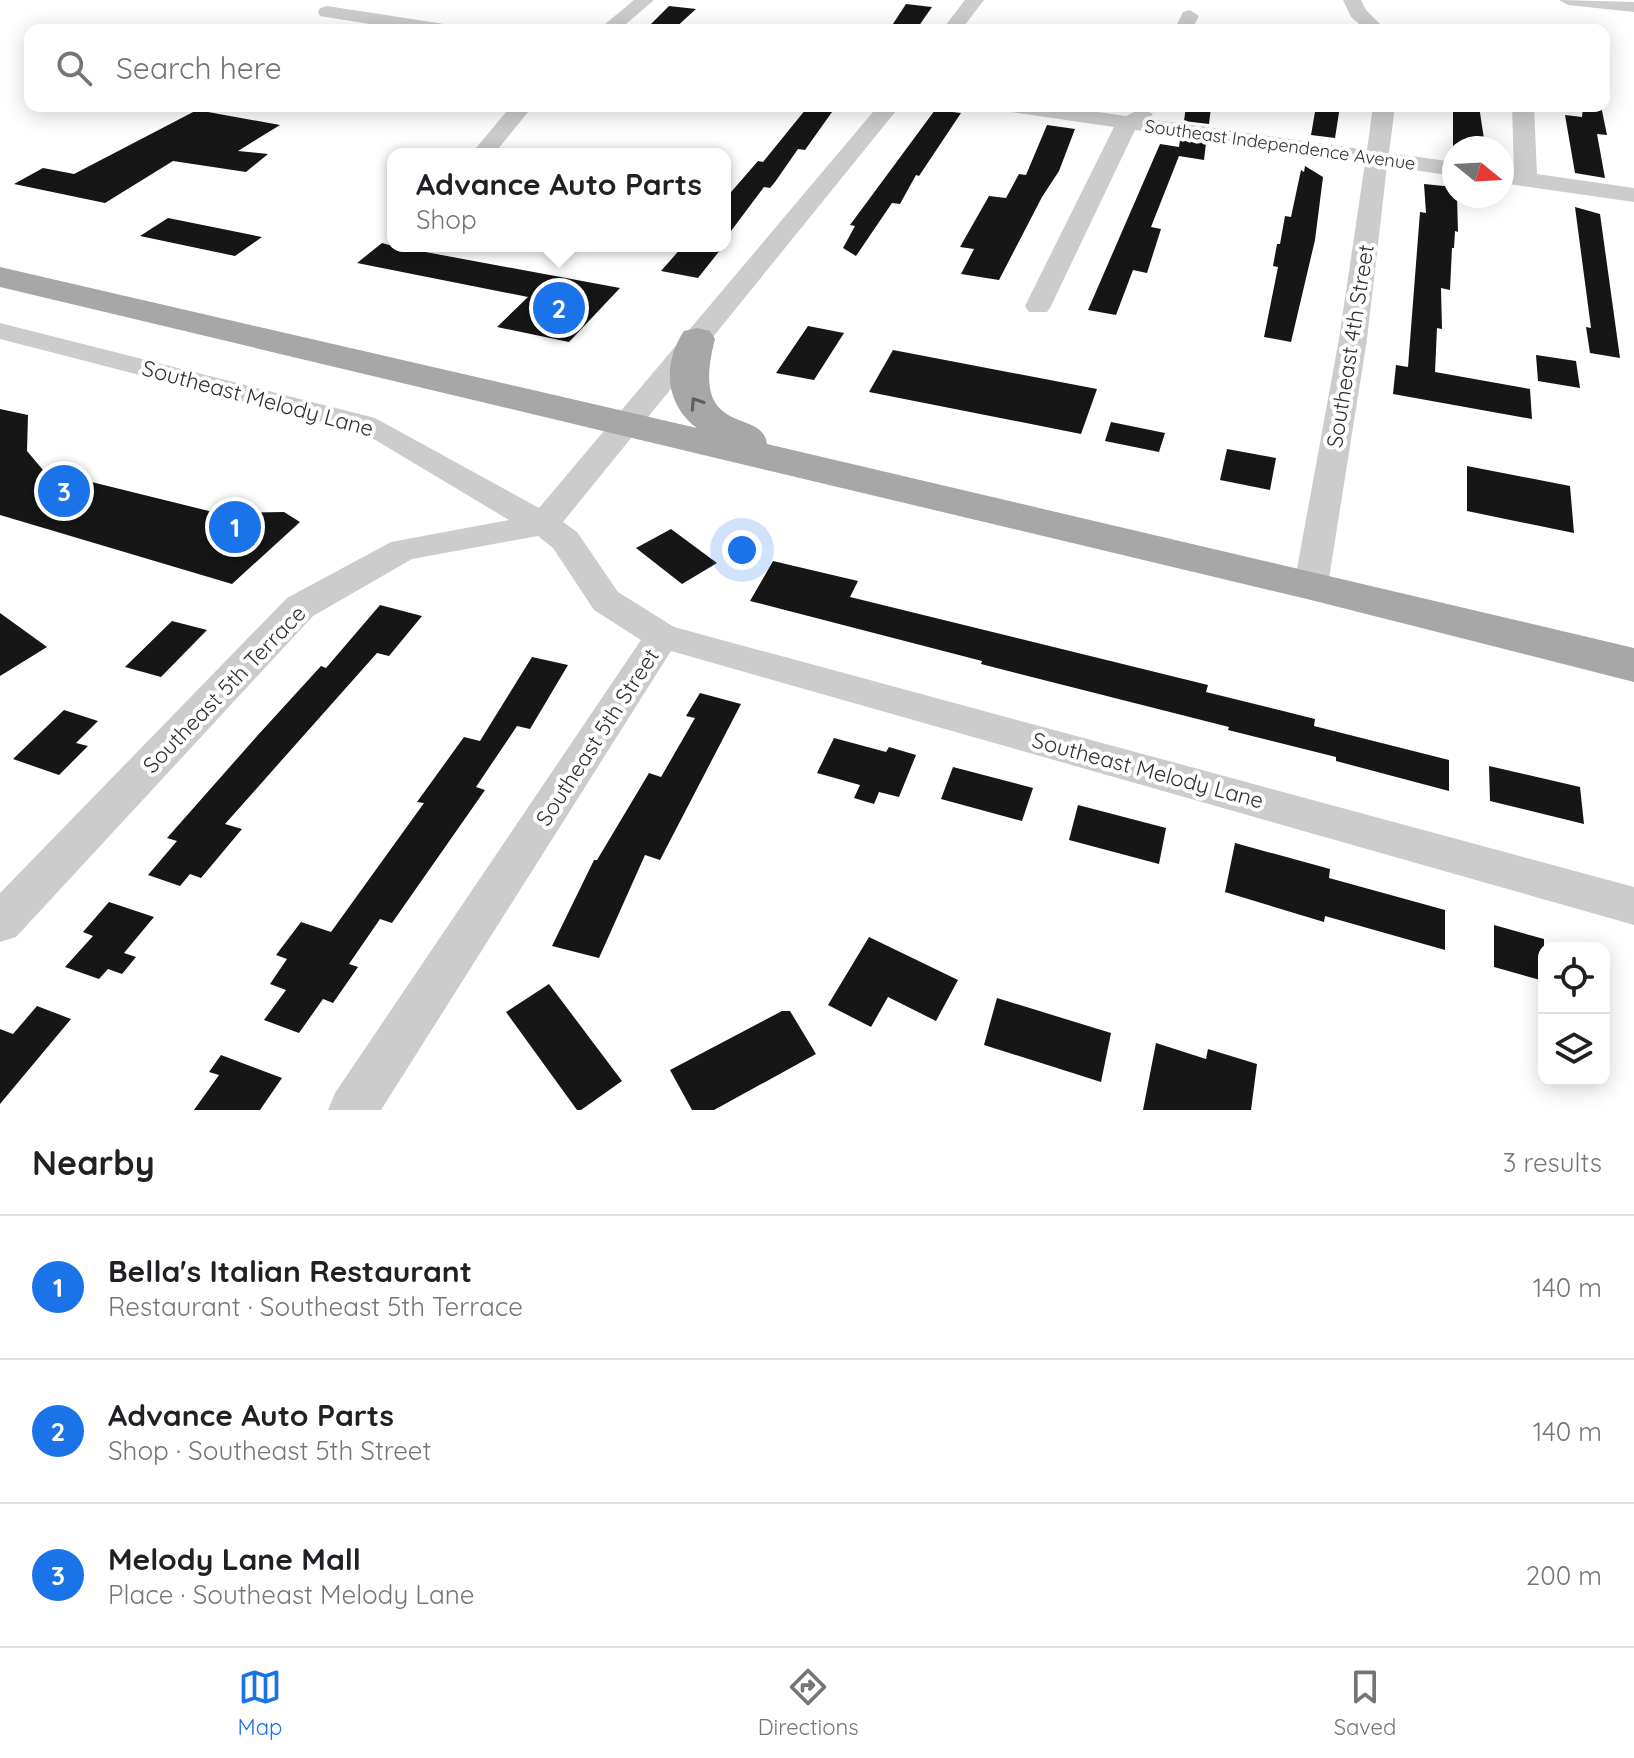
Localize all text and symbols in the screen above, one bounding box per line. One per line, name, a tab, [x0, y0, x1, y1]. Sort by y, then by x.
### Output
search box	[24, 24, 1610, 112]
icon: search	[52, 46, 96, 90]
text: Search here	[116, 49, 282, 87]
street label: Southeast Independence Avenue	[1143, 114, 1417, 175]
north arrow	[1442, 136, 1514, 208]
popup	[387, 148, 731, 252]
text: Advance Auto Parts	[416, 165, 702, 203]
text: Shop	[416, 203, 477, 236]
street label: Southeast 4th Street	[1320, 242, 1380, 450]
pin: 2	[533, 278, 585, 338]
street label: Southeast Melody Lane	[139, 354, 377, 442]
one-way arrow	[690, 397, 705, 411]
pin: 3	[38, 461, 90, 521]
pin: 1	[209, 497, 261, 557]
your location	[722, 530, 762, 570]
street label: Southeast 5th Terrace	[137, 599, 311, 779]
street label: Southeast 5th Street	[529, 643, 665, 831]
street label: Southeast Melody Lane	[1029, 726, 1267, 814]
map controls	[1538, 942, 1610, 1086]
button: locate	[1538, 942, 1610, 1014]
button: layers	[1538, 1014, 1610, 1086]
text: Nearby	[32, 1141, 155, 1184]
text: 3 results	[1503, 1146, 1602, 1179]
text: Bella's Italian Restaurant	[108, 1252, 472, 1290]
text: 1	[53, 1271, 63, 1304]
text: 140 m	[1533, 1271, 1602, 1304]
text: Restaurant · Southeast 5th Terrace	[108, 1290, 523, 1323]
text: Advance Auto Parts	[108, 1396, 394, 1434]
text: 2	[51, 1415, 65, 1448]
text: 140 m	[1533, 1415, 1602, 1448]
text: Shop · Southeast 5th Street	[108, 1434, 431, 1467]
text: Melody Lane Mall	[108, 1540, 361, 1578]
text: 3	[51, 1559, 65, 1592]
text: 200 m	[1526, 1559, 1602, 1592]
text: Place · Southeast Melody Lane	[108, 1578, 475, 1611]
tab: Map	[238, 1665, 282, 1741]
tab: Directions	[758, 1665, 858, 1741]
tab: Saved	[1334, 1665, 1396, 1741]

